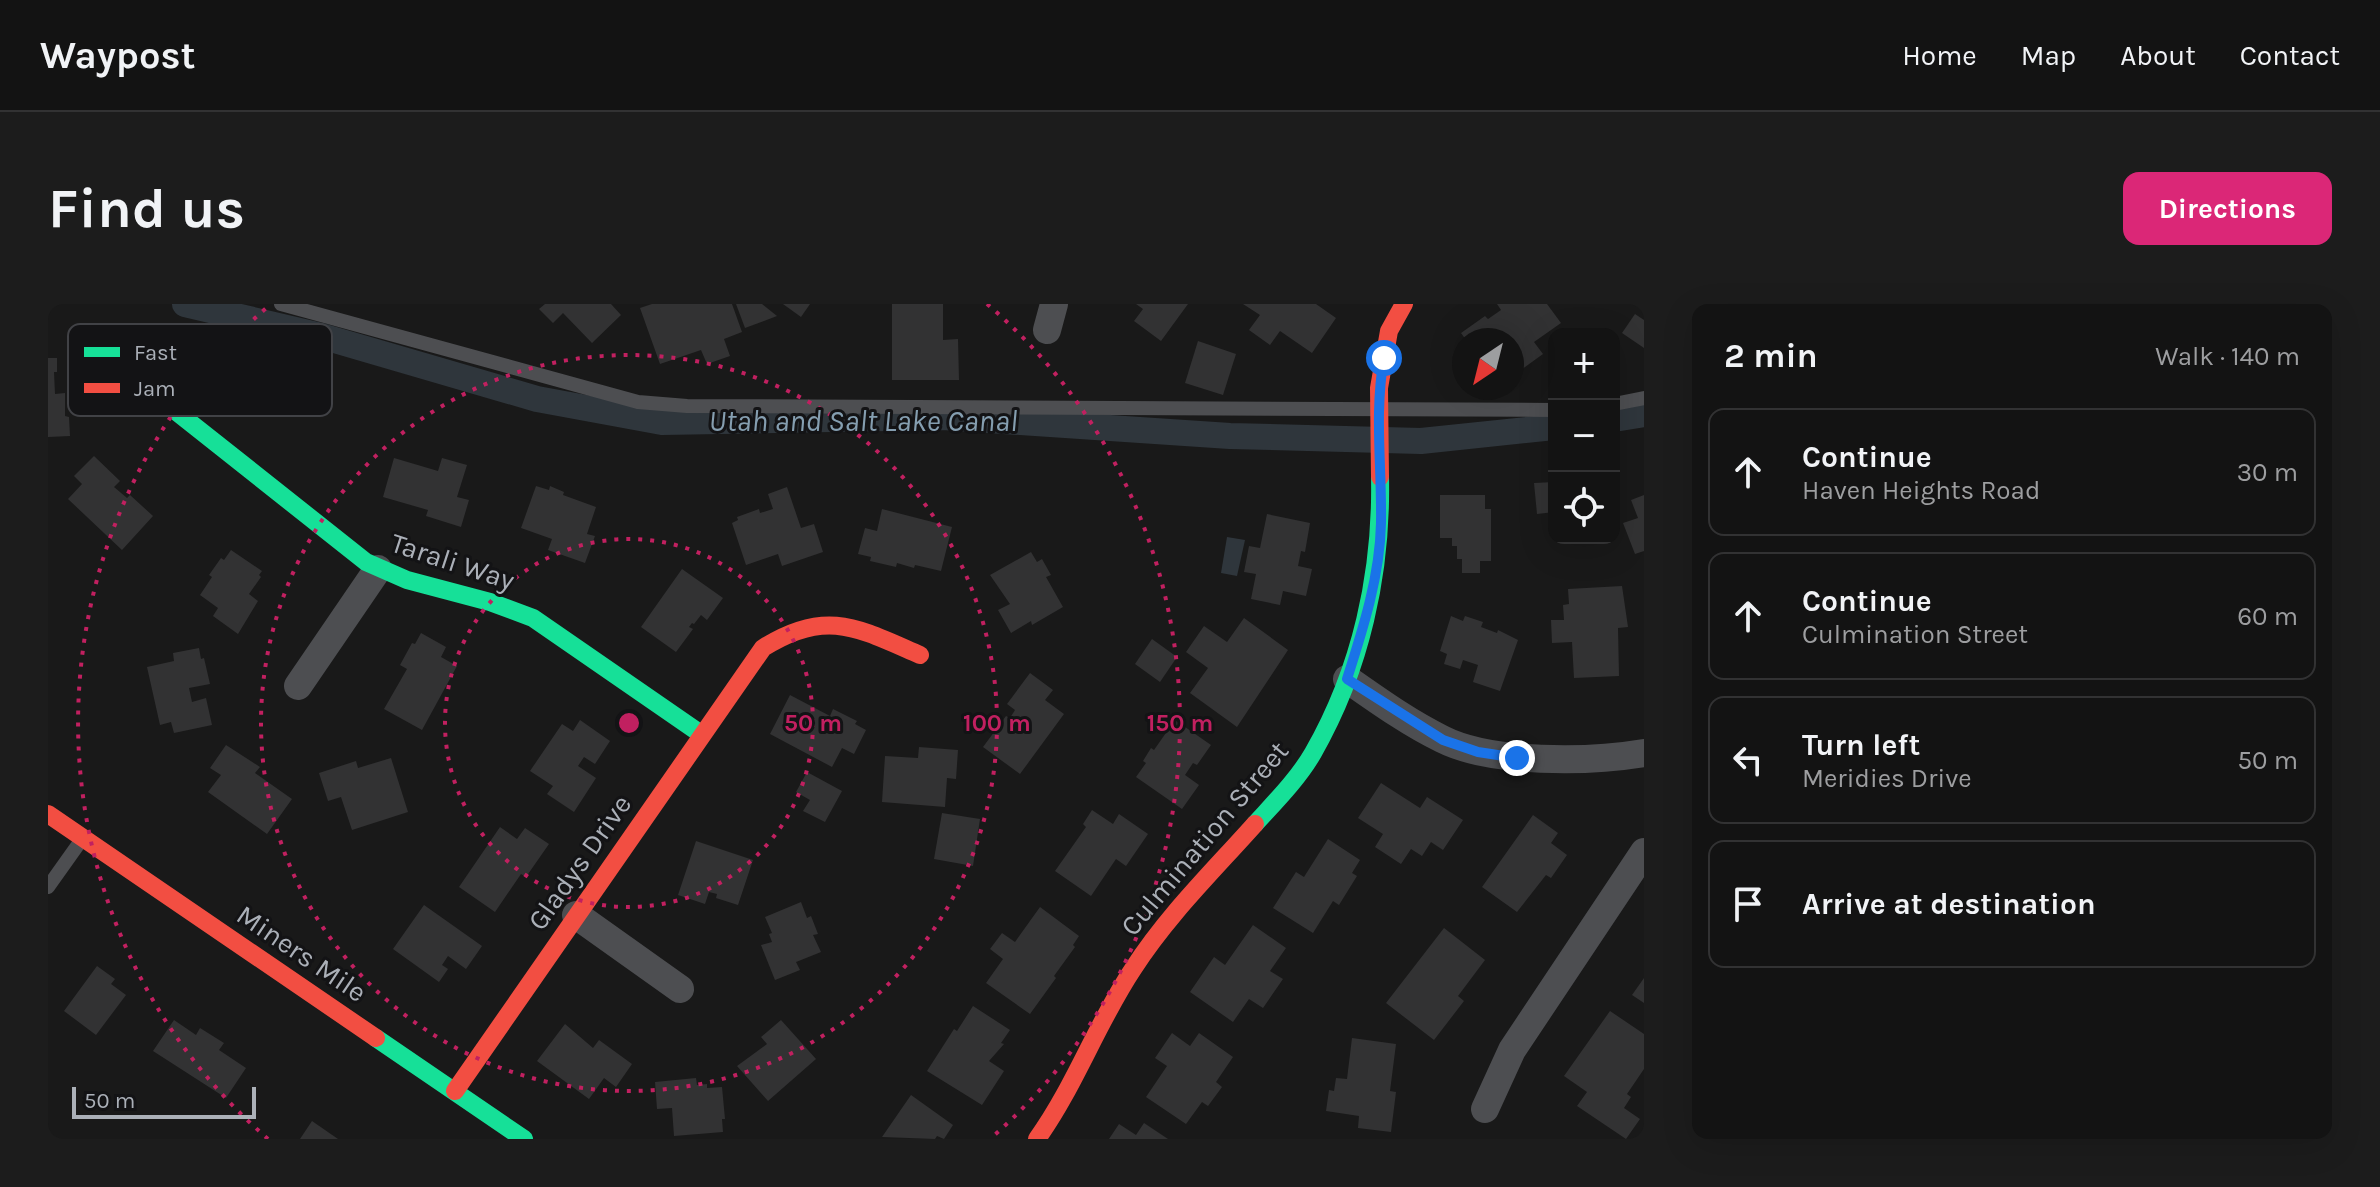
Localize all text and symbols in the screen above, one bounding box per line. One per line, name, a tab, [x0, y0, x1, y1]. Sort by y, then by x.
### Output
text: Waypost	[40, 33, 196, 78]
text: Home	[1902, 39, 1977, 72]
text: Map	[2021, 39, 2076, 72]
text: About	[2120, 39, 2196, 72]
text: Contact	[2240, 39, 2340, 72]
button: Directions	[2123, 172, 2332, 245]
text: Find us	[48, 176, 245, 241]
legend	[68, 324, 332, 416]
north arrow	[1452, 328, 1524, 400]
map controls	[1548, 328, 1620, 544]
button: +	[1548, 328, 1620, 400]
text: 2 min	[1724, 336, 1818, 376]
text: Fast	[134, 340, 177, 366]
route start	[1366, 340, 1402, 376]
text: Walk · 140 m	[2155, 341, 2300, 372]
text: Jam	[134, 376, 176, 402]
button: −	[1548, 400, 1620, 472]
water label: Utah and Salt Lake Canal	[708, 403, 1018, 439]
text: Continue	[1802, 439, 1932, 475]
icon: ahead	[1726, 450, 1770, 494]
text: 30 m	[2237, 457, 2298, 488]
button: locate	[1548, 472, 1620, 544]
text: Haven Heights Road	[1802, 475, 2040, 506]
street label: Tarali Way	[387, 526, 519, 597]
text: Continue	[1802, 583, 1932, 619]
icon: ahead	[1726, 594, 1770, 638]
text: 60 m	[2237, 601, 2298, 632]
text: Culmination Street	[1802, 619, 2028, 650]
centre of rings	[615, 709, 643, 737]
text: 50 m	[784, 709, 842, 737]
text: 100 m	[963, 709, 1031, 737]
text: 150 m	[1147, 709, 1213, 737]
text: Turn left	[1802, 727, 1920, 763]
street label: Culmination Street	[1114, 734, 1295, 942]
icon: left	[1726, 738, 1770, 782]
route end	[1499, 740, 1535, 776]
text: 50 m	[2237, 745, 2298, 776]
text: Meridies Drive	[1802, 763, 1972, 794]
street label: Gladys Drive	[521, 788, 638, 936]
icon: arrive	[1726, 882, 1770, 926]
text: Arrive at destination	[1802, 886, 2096, 922]
street label: Miners Mile	[231, 898, 373, 1009]
scale bar	[72, 1083, 256, 1119]
text: 50 m	[84, 1088, 135, 1114]

